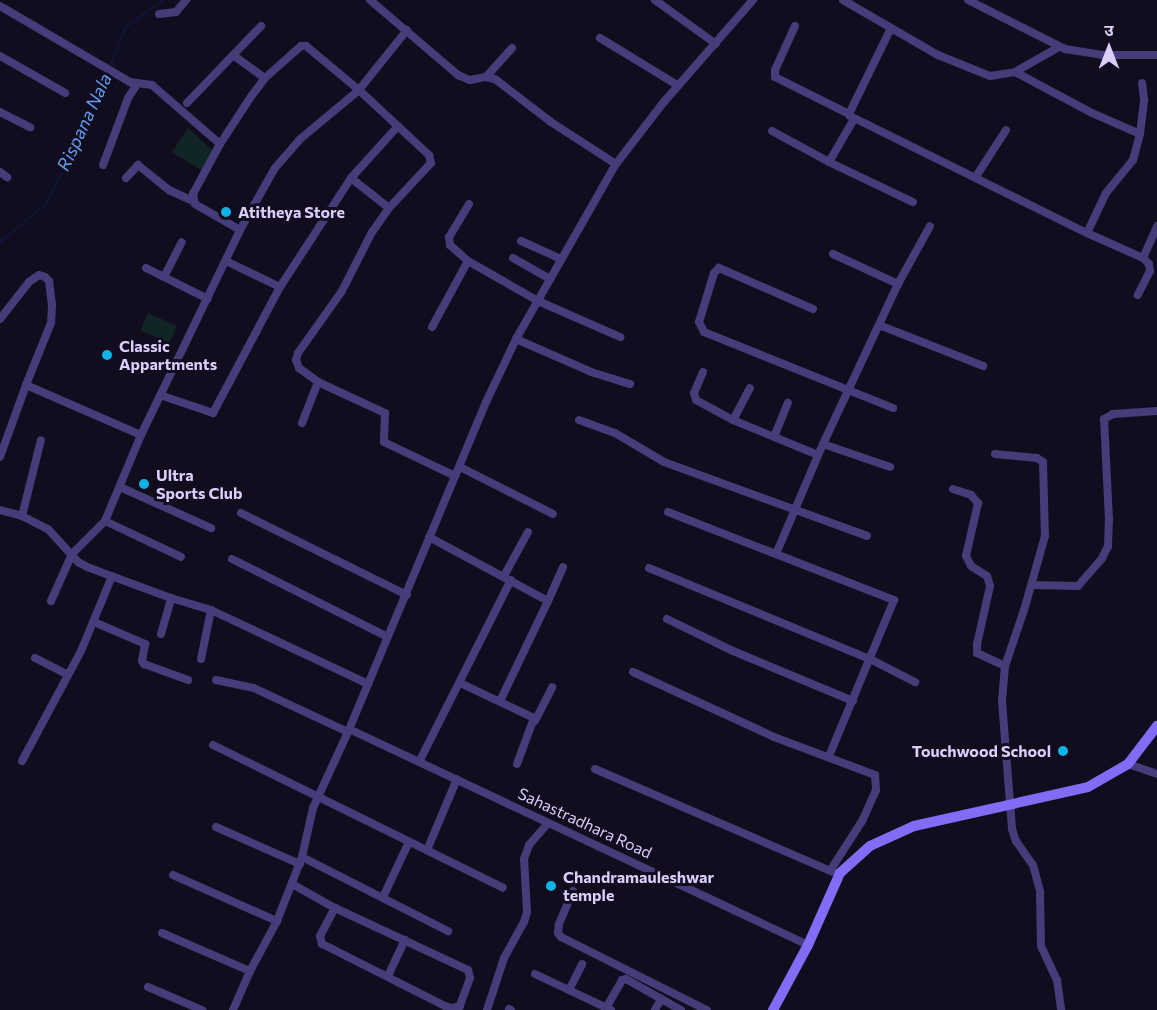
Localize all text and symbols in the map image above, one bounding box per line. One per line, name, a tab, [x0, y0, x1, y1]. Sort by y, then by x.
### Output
north arrow	[1079, 18, 1139, 78]
text: उ	[1104, 20, 1114, 39]
water label: Rispana Nala	[52, 70, 116, 174]
place label: Atitheya Store	[238, 202, 345, 222]
marker: Atitheya Store	[219, 205, 233, 219]
place label: Classic Appartments	[119, 336, 217, 374]
marker: Classic Appartments	[100, 348, 114, 362]
place label: Ultra Sports Club	[156, 465, 242, 503]
marker: Ultra Sports Club	[137, 477, 151, 491]
place label: Touchwood School	[912, 741, 1051, 761]
marker: Touchwood School	[1056, 744, 1070, 758]
street label: Sahastradhara Road	[515, 784, 655, 862]
place label: Chandramauleshwar temple	[563, 867, 714, 905]
marker: Chandramauleshwar temple	[544, 879, 558, 893]

